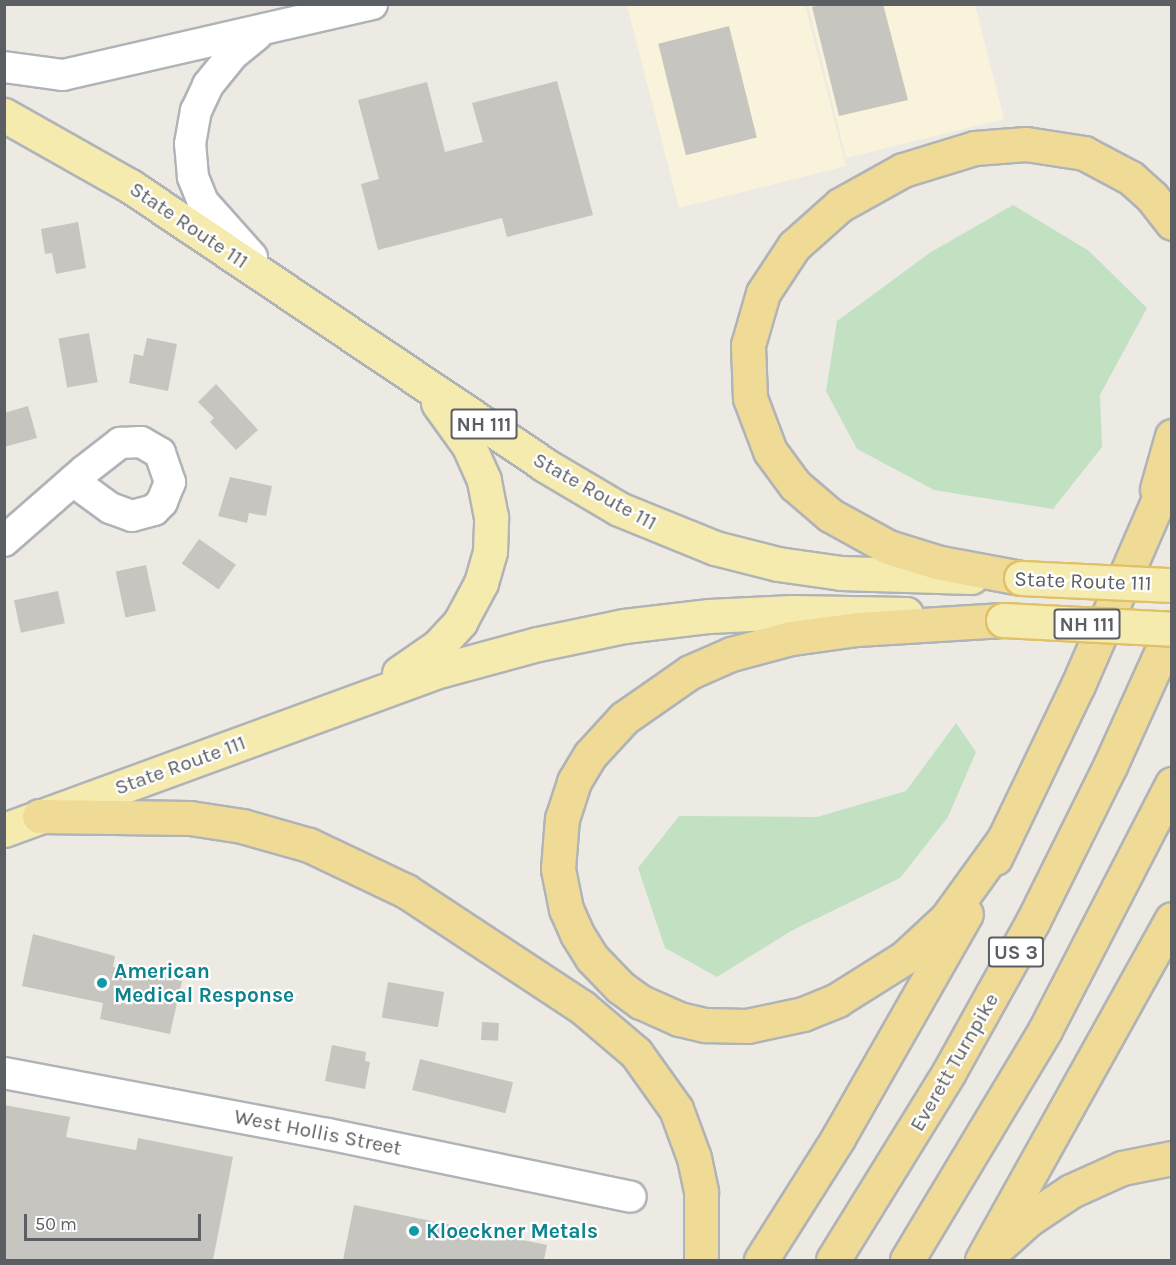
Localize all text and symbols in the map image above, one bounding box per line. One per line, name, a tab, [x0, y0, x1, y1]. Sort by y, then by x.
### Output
street label: State Route 111	[125, 176, 253, 274]
road number: NH 111	[450, 407, 518, 441]
street label: State Route 111	[529, 447, 661, 535]
street label: State Route 111	[1014, 566, 1152, 596]
road number: NH 111	[1052, 607, 1122, 641]
street label: State Route 111	[111, 730, 249, 800]
road number: US 3	[988, 935, 1044, 969]
place label: American Medical Response	[114, 958, 294, 1008]
marker: American Medical Response	[95, 976, 109, 990]
street label: Everett Turnpike	[904, 988, 1004, 1136]
street label: West Hollis Street	[232, 1103, 404, 1161]
scale bar	[27, 1202, 204, 1240]
text: 50 m	[35, 1213, 77, 1235]
place label: Kloeckner Metals	[426, 1218, 598, 1244]
marker: Kloeckner Metals	[407, 1224, 421, 1238]

